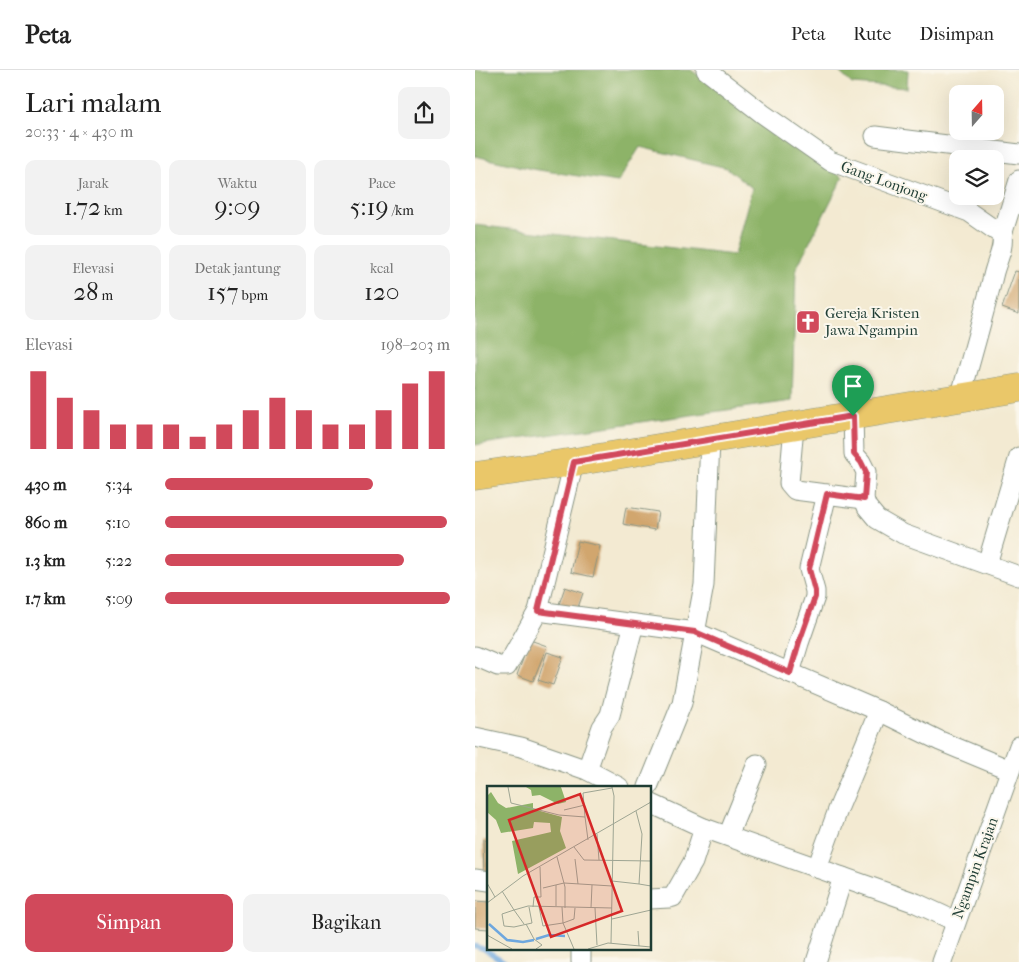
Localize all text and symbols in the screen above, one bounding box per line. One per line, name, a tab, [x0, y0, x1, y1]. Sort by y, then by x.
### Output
text: Peta	[25, 21, 70, 49]
text: Peta	[791, 24, 825, 45]
text: Rute	[853, 24, 891, 45]
text: Disimpan	[919, 24, 994, 45]
north arrow	[949, 85, 1004, 140]
map controls	[949, 85, 1004, 205]
text: Lari malam	[25, 86, 161, 119]
button: share	[398, 87, 450, 139]
text: 20:33 · 4 × 430 m	[25, 122, 133, 141]
button: layers	[949, 150, 1004, 205]
street label: Gang Lonjong	[838, 157, 931, 205]
text: Jarak	[78, 175, 109, 192]
text: Waktu	[218, 175, 257, 192]
text: Pace	[368, 175, 396, 192]
text: 1.72	[64, 192, 101, 221]
text: 9:09	[214, 192, 261, 221]
text: 5:19	[350, 192, 389, 221]
text: km	[101, 202, 123, 219]
text: /km	[389, 202, 414, 219]
text: Elevasi	[72, 260, 114, 277]
text: Detak jantung	[195, 260, 280, 277]
text: kcal	[370, 260, 394, 277]
text: 28	[73, 277, 99, 306]
text: 157	[207, 277, 239, 306]
text: 120	[364, 277, 400, 306]
text: m	[99, 287, 113, 304]
text: bpm	[239, 287, 268, 304]
place label: Gereja Kristen Jawa Ngampin	[824, 304, 920, 339]
church icon: Gereja Kristen Jawa Ngampin	[795, 309, 821, 335]
text: Elevasi	[25, 335, 73, 354]
text: 198–203 m	[381, 335, 450, 354]
pin	[832, 365, 874, 416]
icon: arrive	[839, 372, 867, 400]
text: 430 m	[25, 475, 67, 494]
text: 5:34	[105, 475, 132, 494]
text: 860 m	[25, 513, 67, 532]
text: 5:10	[105, 513, 130, 532]
text: 1.3 km	[25, 551, 65, 570]
text: 5:22	[105, 551, 132, 570]
text: 1.7 km	[25, 589, 66, 608]
text: 5:09	[105, 589, 133, 608]
inset map	[487, 786, 651, 950]
street label: Ngampin Krajan	[948, 815, 1002, 921]
button: Simpan	[25, 894, 233, 952]
button: Bagikan	[243, 894, 450, 952]

